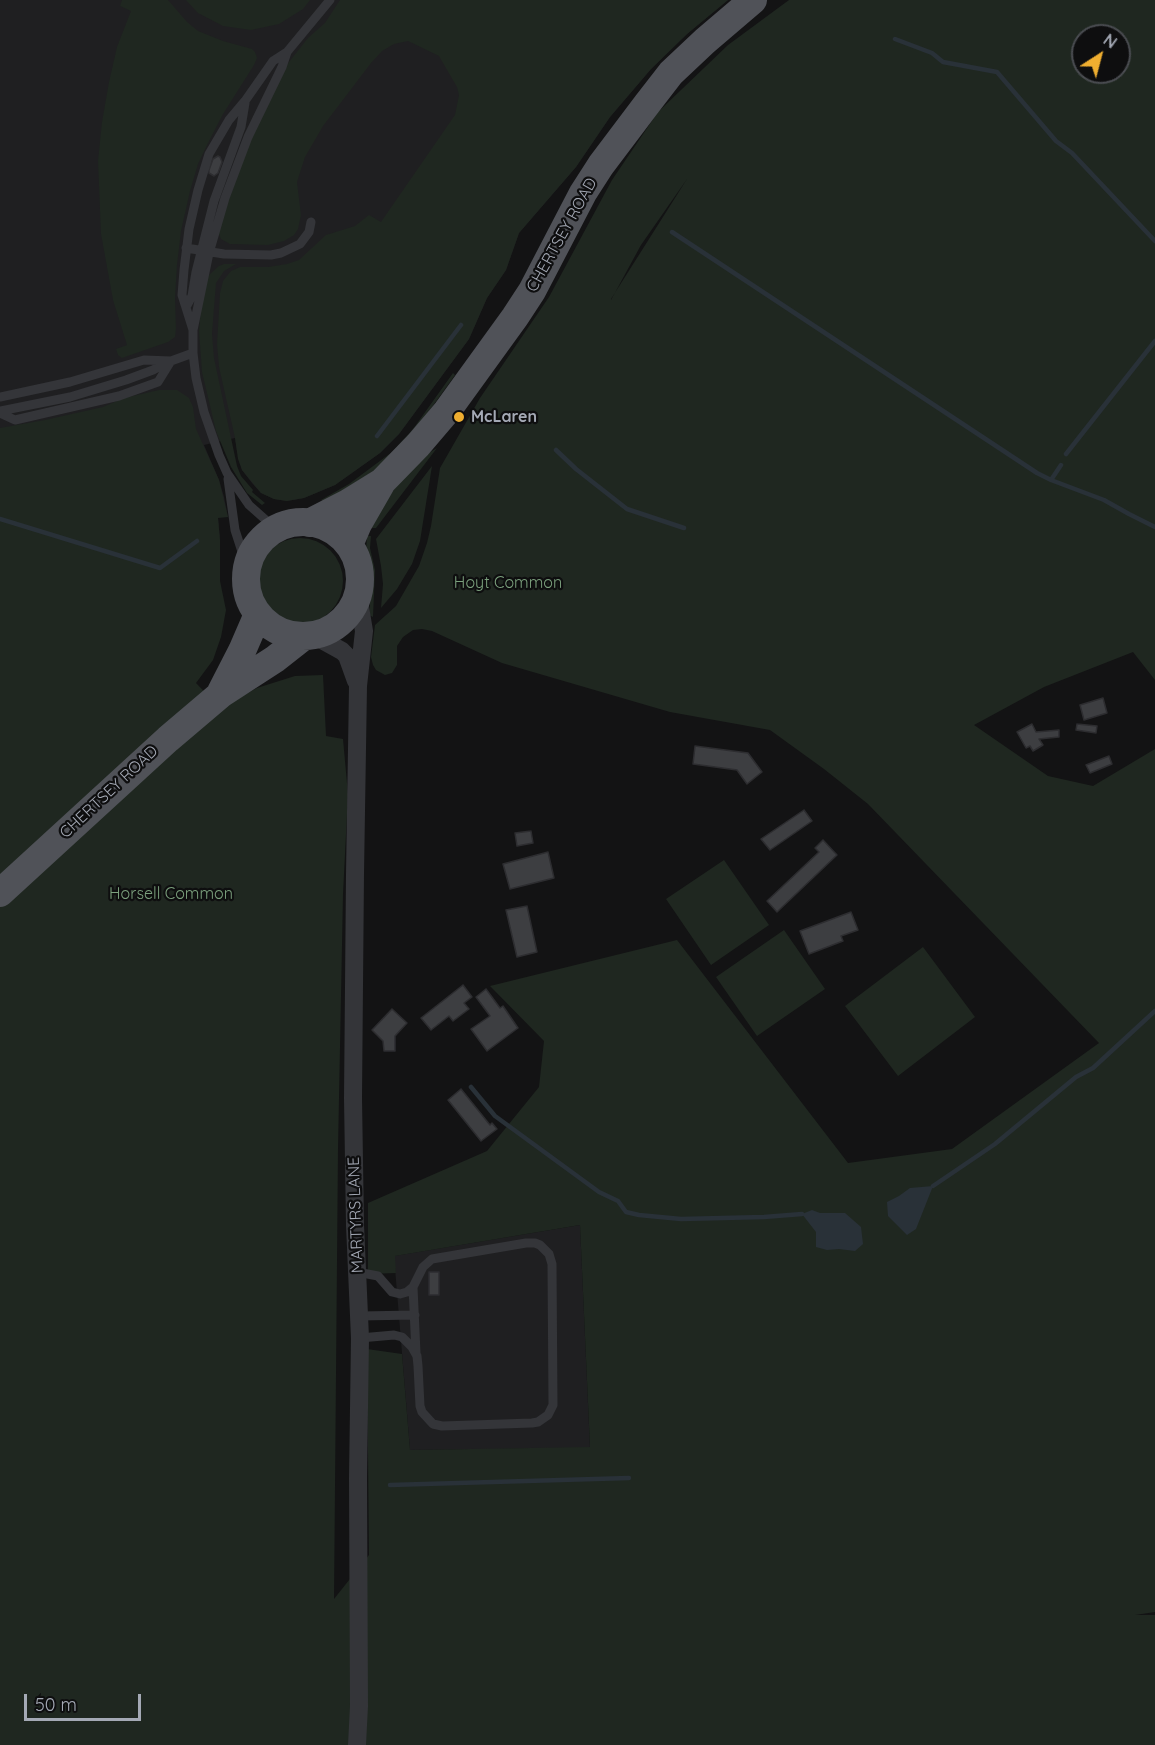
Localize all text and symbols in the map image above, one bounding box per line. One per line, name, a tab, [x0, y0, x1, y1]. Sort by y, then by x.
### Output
north arrow	[1071, 24, 1131, 84]
text: N	[1100, 30, 1121, 53]
street label: CHERTSEY ROAD	[523, 175, 601, 295]
place label: McLaren	[471, 407, 537, 427]
marker: McLaren	[452, 410, 466, 424]
park label: Hoyt Common	[454, 573, 562, 593]
street label: CHERTSEY ROAD	[56, 742, 162, 842]
park label: Horsell Common	[109, 884, 233, 904]
street label: MARTYRS LANE	[344, 1156, 368, 1274]
scale bar	[27, 1682, 144, 1720]
text: 50 m	[35, 1693, 77, 1716]

